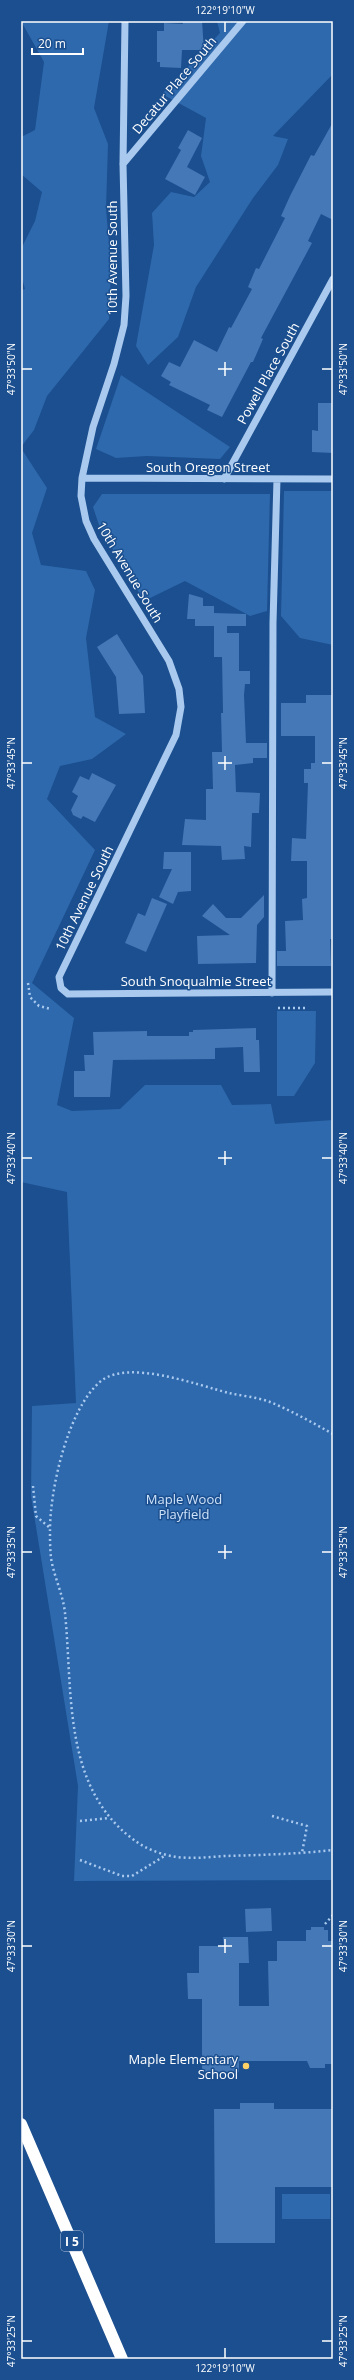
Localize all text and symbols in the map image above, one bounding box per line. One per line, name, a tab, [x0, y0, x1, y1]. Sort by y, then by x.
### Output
text: 122°19'10"W	[195, 3, 256, 17]
scale bar	[32, 30, 83, 56]
street label: Decatur Place South	[128, 32, 220, 138]
text: 20 m	[38, 35, 66, 52]
street label: 10th Avenue South	[103, 200, 121, 316]
street label: Powell Place South	[233, 319, 303, 427]
text: 47°33'50"N	[4, 343, 18, 395]
text: 47°33'50"N	[336, 343, 350, 395]
street label: South Oregon Street	[146, 458, 270, 476]
street label: 10th Avenue South	[93, 518, 167, 626]
text: 47°33'45"N	[4, 737, 18, 789]
text: 47°33'45"N	[336, 737, 350, 789]
street label: 10th Avenue South	[51, 842, 117, 954]
street label: South Snoqualmie Street	[121, 972, 272, 990]
text: 47°33'40"N	[4, 1132, 18, 1184]
text: 47°33'40"N	[336, 1132, 350, 1184]
park label: Maple Wood Playfield	[146, 1490, 222, 1523]
text: 47°33'35"N	[4, 1526, 18, 1578]
text: 47°33'35"N	[336, 1526, 350, 1578]
text: 47°33'30"N	[4, 1920, 18, 1972]
text: 47°33'30"N	[336, 1920, 350, 1972]
place label: Maple Elementary School	[128, 2050, 238, 2083]
marker: Maple Elementary School	[241, 2061, 251, 2071]
road number: I 5	[61, 2231, 83, 2251]
text: 47°33'25"N	[4, 2315, 18, 2367]
text: 47°33'25"N	[336, 2315, 350, 2367]
text: 122°19'10"W	[195, 2361, 256, 2375]

